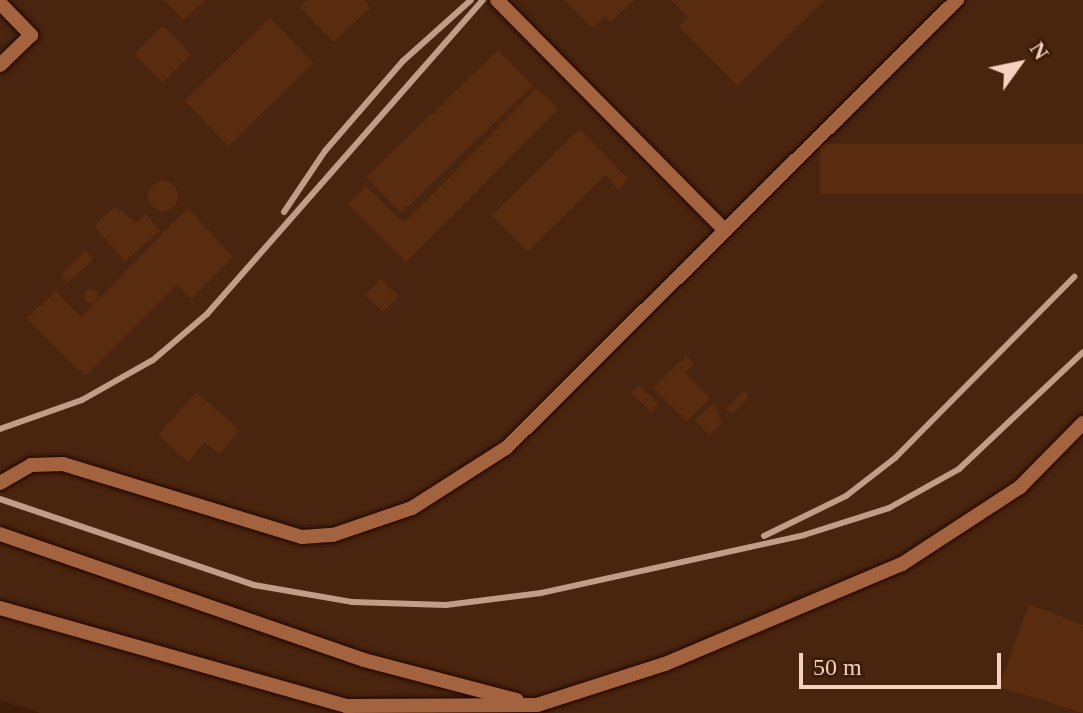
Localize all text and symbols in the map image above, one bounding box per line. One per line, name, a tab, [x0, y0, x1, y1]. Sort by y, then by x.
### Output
north arrow	[979, 24, 1059, 104]
text: N	[1025, 37, 1054, 64]
scale bar	[803, 637, 1005, 687]
text: 50 m	[813, 654, 862, 680]

